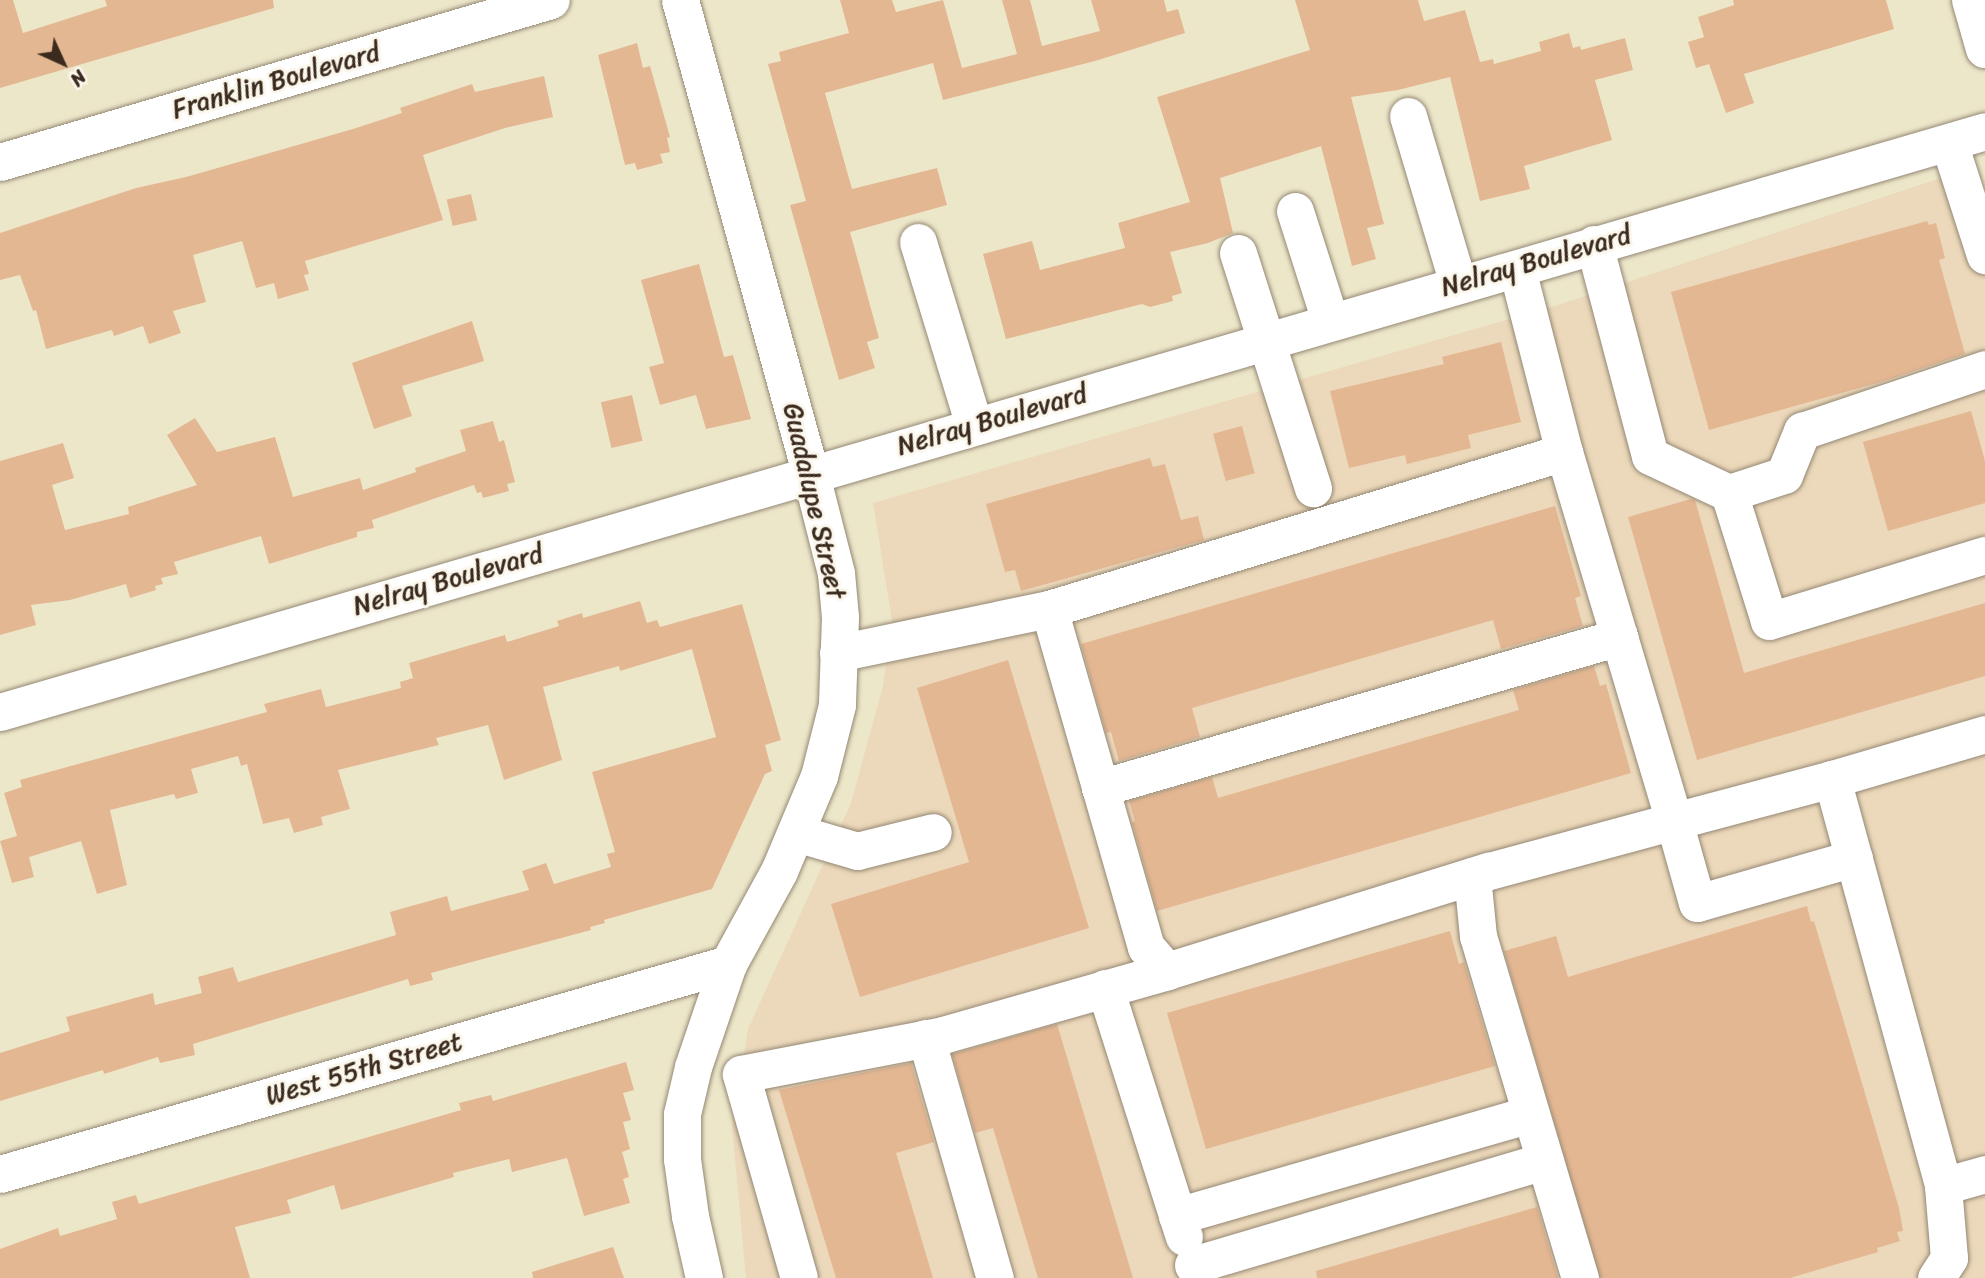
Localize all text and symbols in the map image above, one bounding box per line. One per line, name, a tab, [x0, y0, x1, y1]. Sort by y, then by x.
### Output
north arrow	[28, 28, 98, 98]
street label: Franklin Boulevard	[169, 37, 383, 125]
text: N	[62, 62, 95, 95]
street label: Nelray Boulevard	[1438, 219, 1634, 303]
street label: Nelray Boulevard	[894, 378, 1090, 462]
street label: Guadalupe Street	[776, 400, 852, 602]
street label: Nelray Boulevard	[350, 538, 546, 622]
street label: West 55th Street	[262, 1026, 466, 1112]

